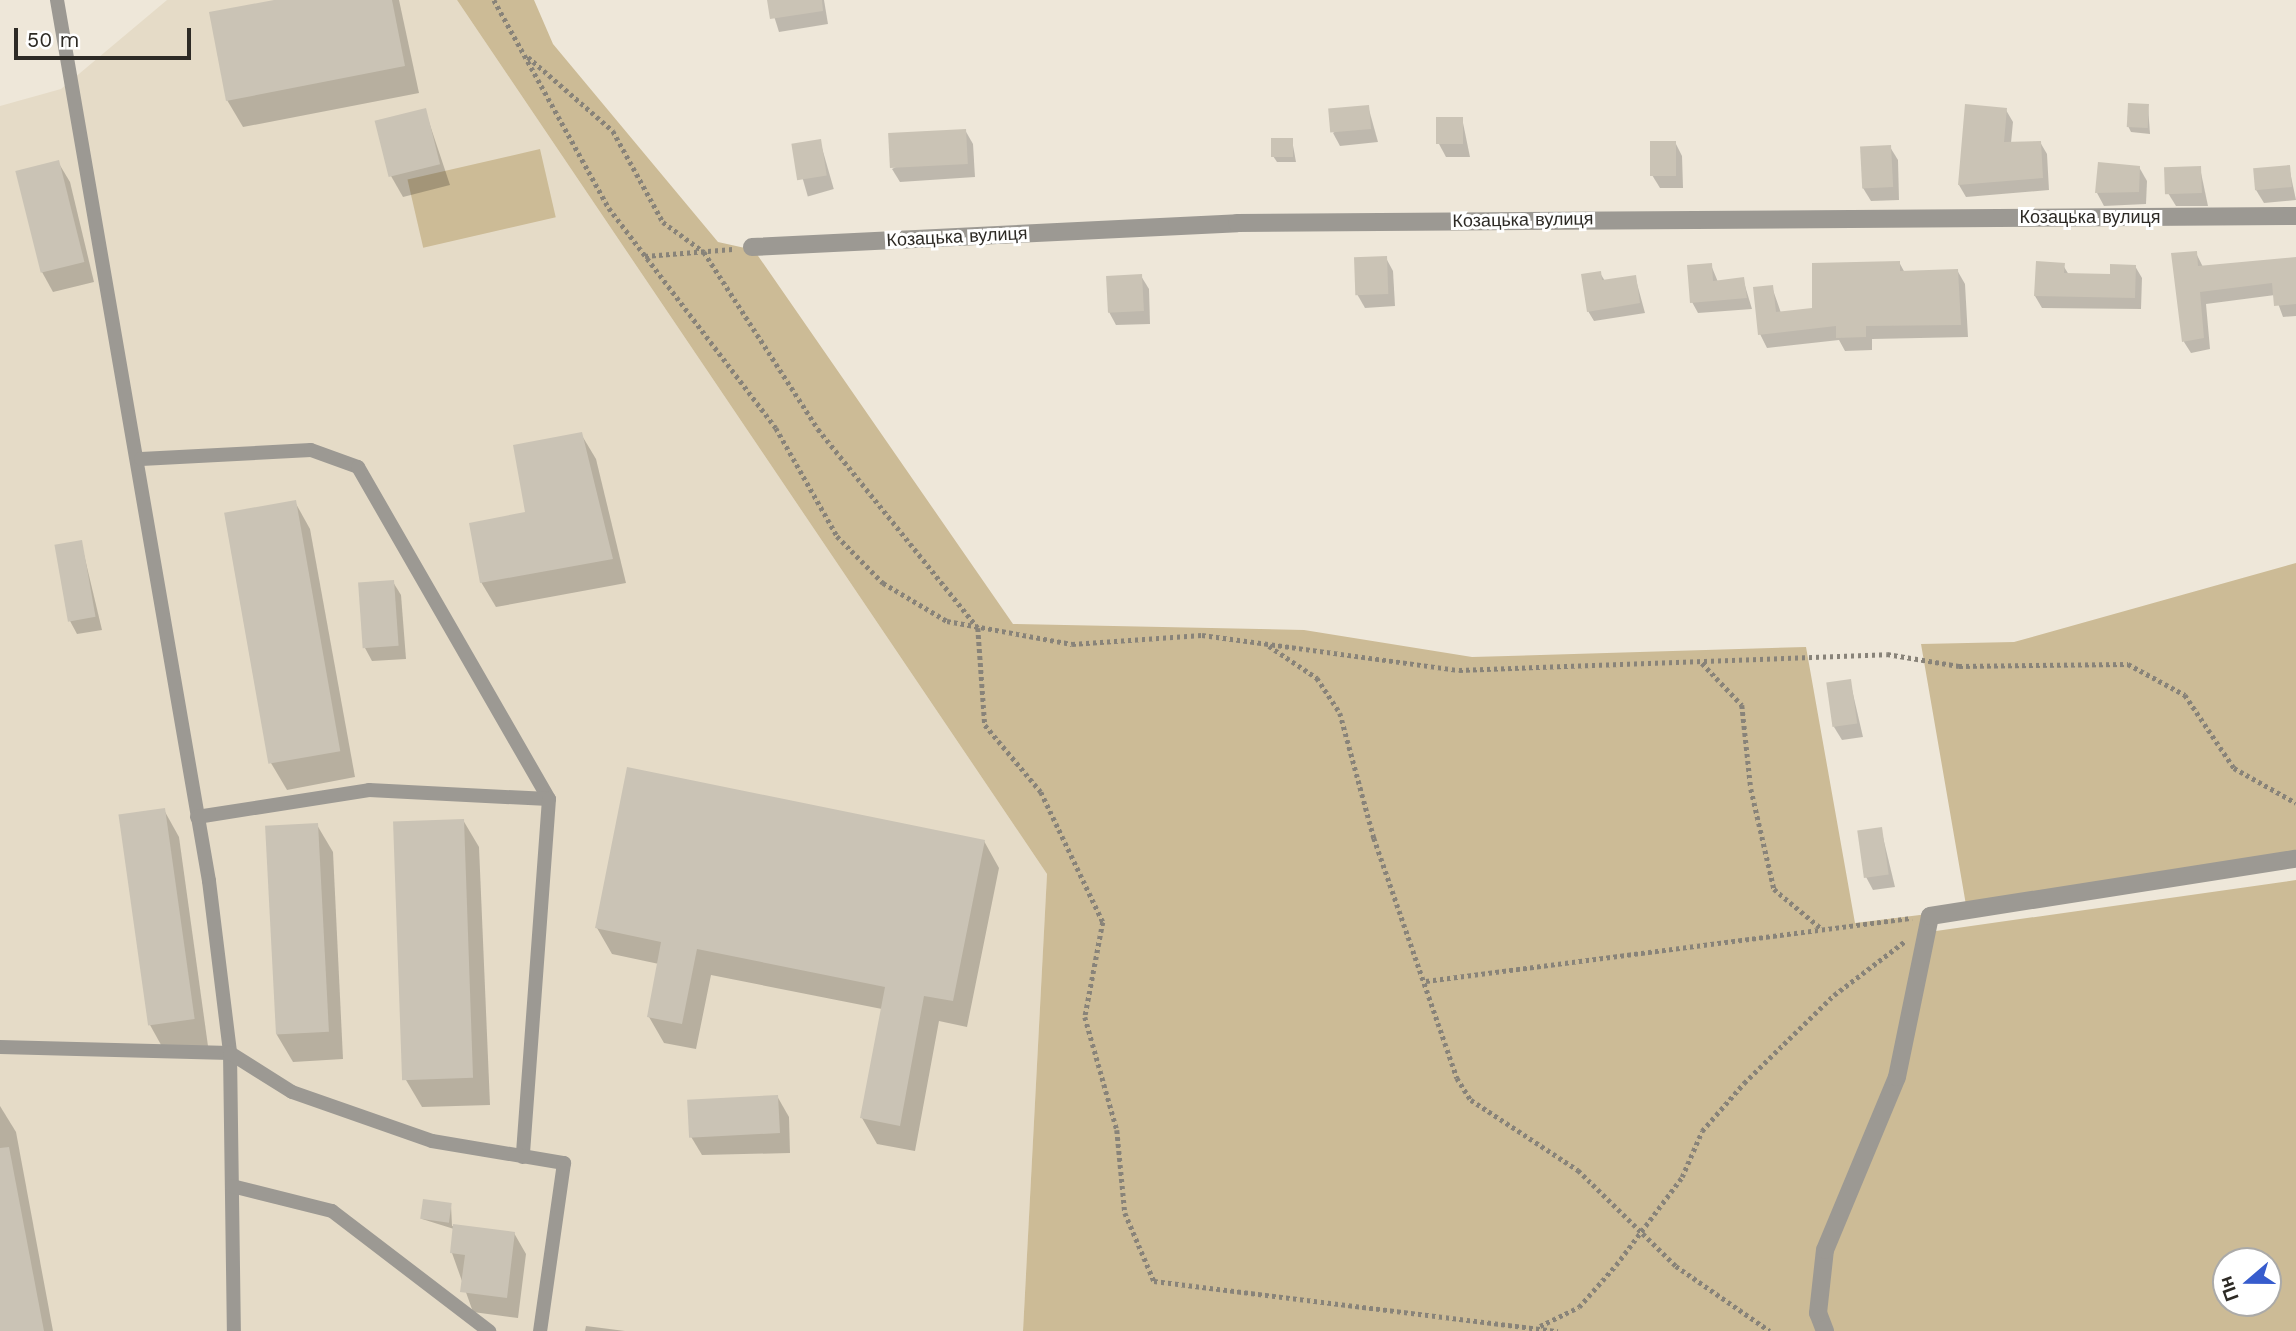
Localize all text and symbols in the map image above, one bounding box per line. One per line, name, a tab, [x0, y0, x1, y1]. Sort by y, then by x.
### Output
scale bar	[18, 14, 194, 58]
text: 50 m	[27, 27, 79, 52]
street label: Козацька вулиця	[2019, 206, 2161, 228]
street label: Козацька вулиця	[1452, 208, 1594, 232]
street label: Козацька вулиця	[886, 223, 1028, 251]
north arrow	[2212, 1247, 2282, 1317]
text: Пн	[2214, 1273, 2244, 1304]

